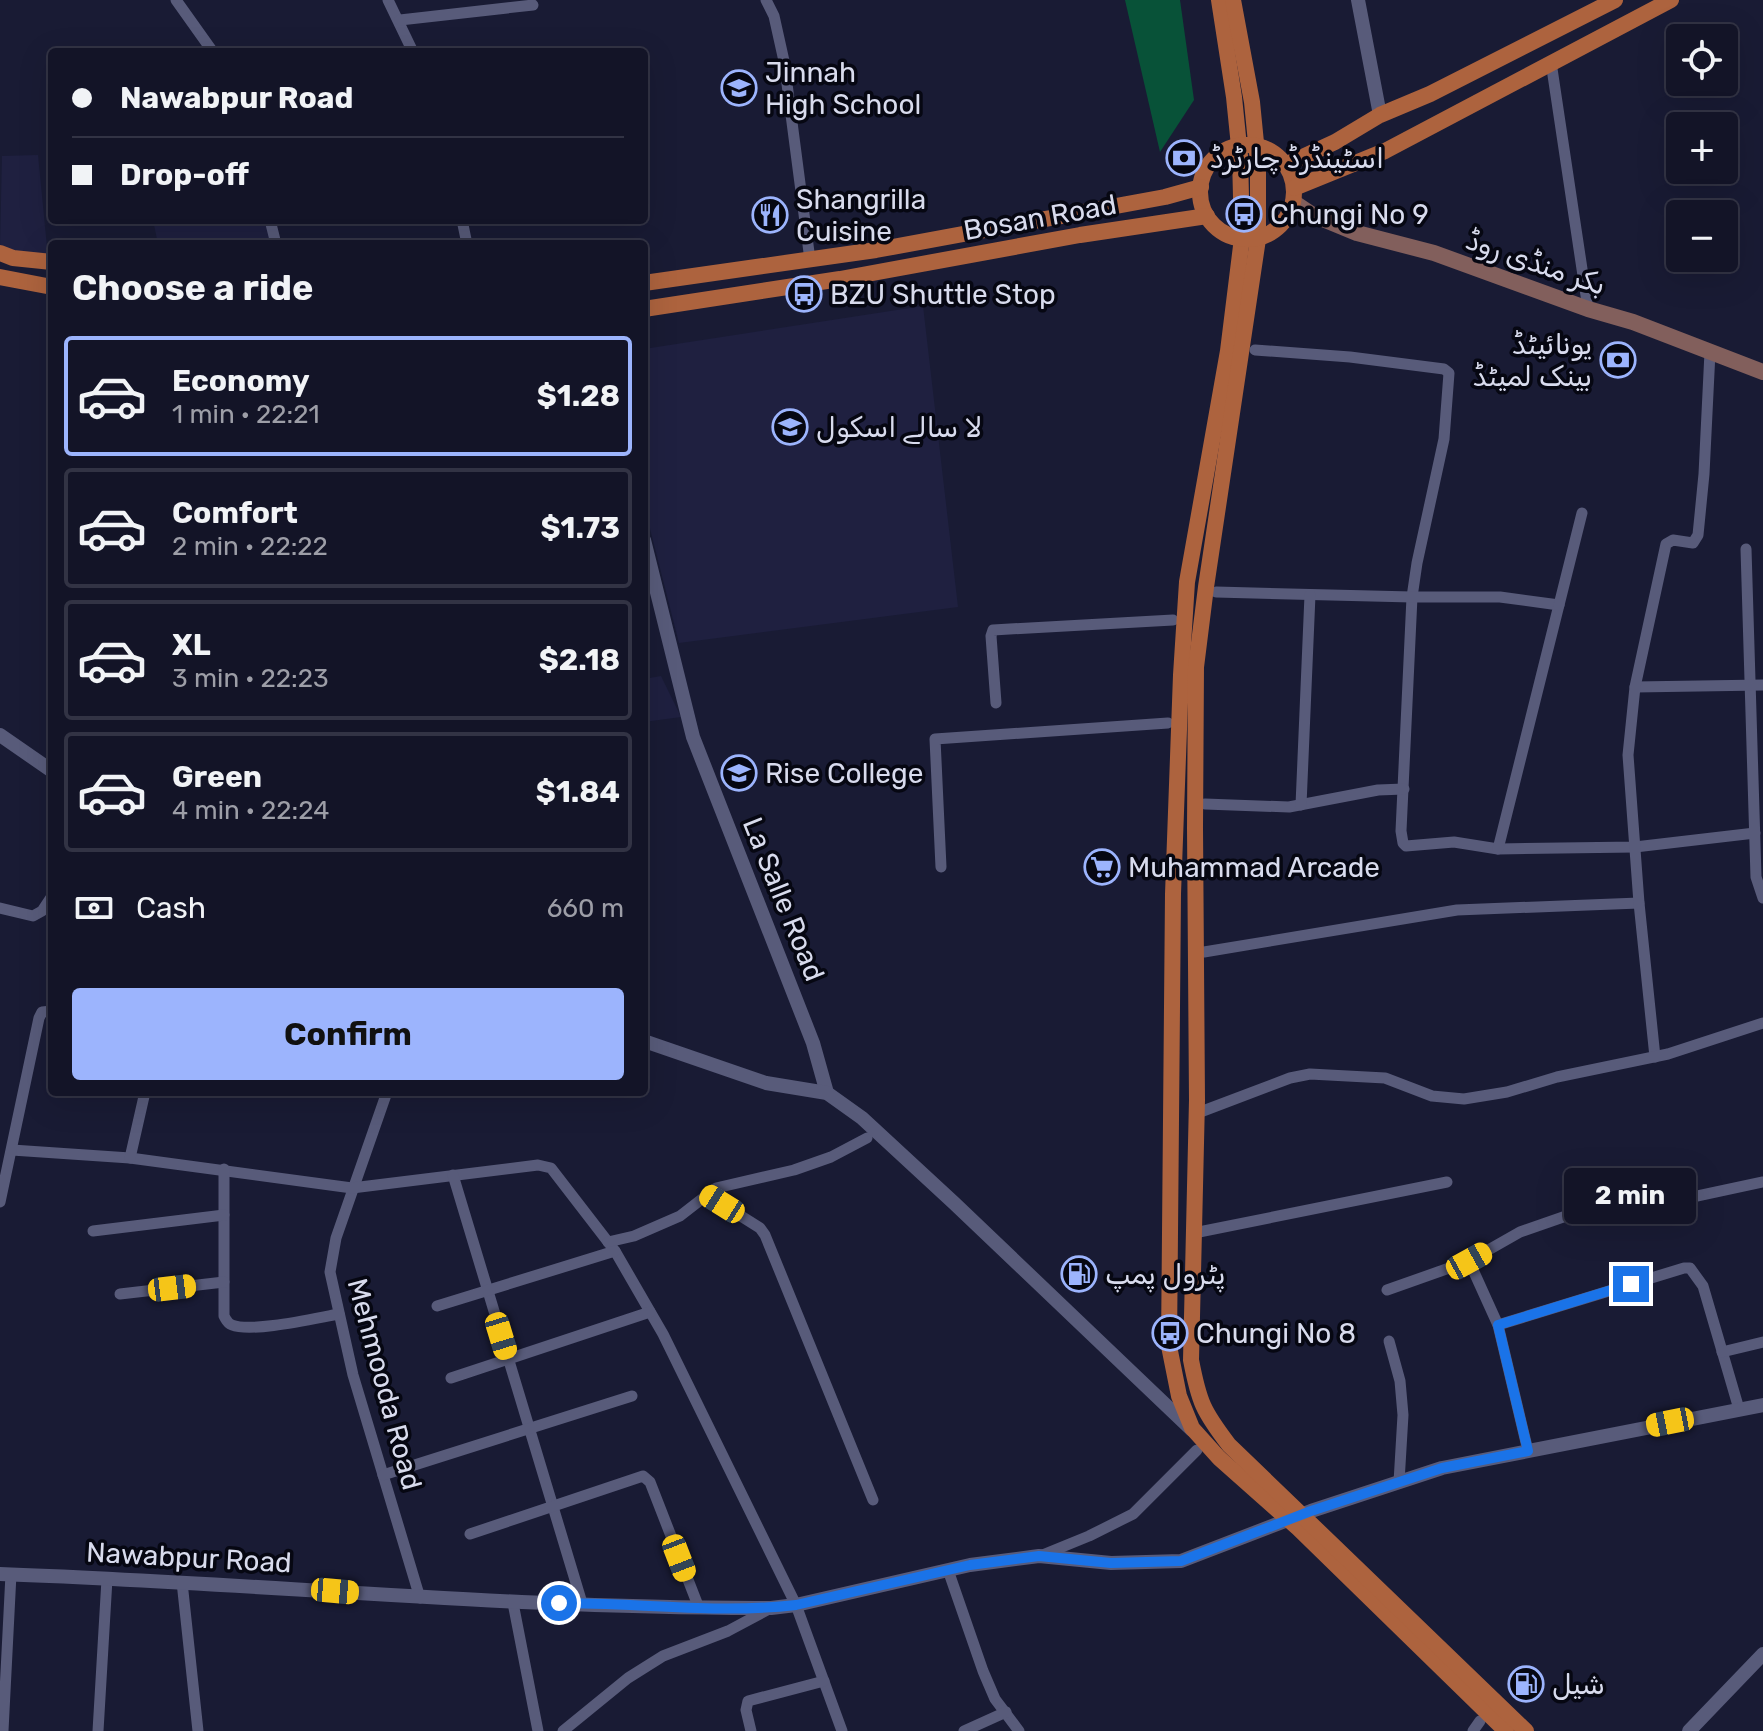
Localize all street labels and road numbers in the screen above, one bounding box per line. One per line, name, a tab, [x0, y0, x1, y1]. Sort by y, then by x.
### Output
street label: Bosan Road	[961, 188, 1119, 247]
street label: بکر منڈی روڈ	[1462, 223, 1610, 302]
street label: La Salle Road	[736, 813, 831, 986]
street label: Mehmooda Road	[340, 1275, 429, 1493]
street label: Nawabpur Road	[85, 1536, 293, 1579]

